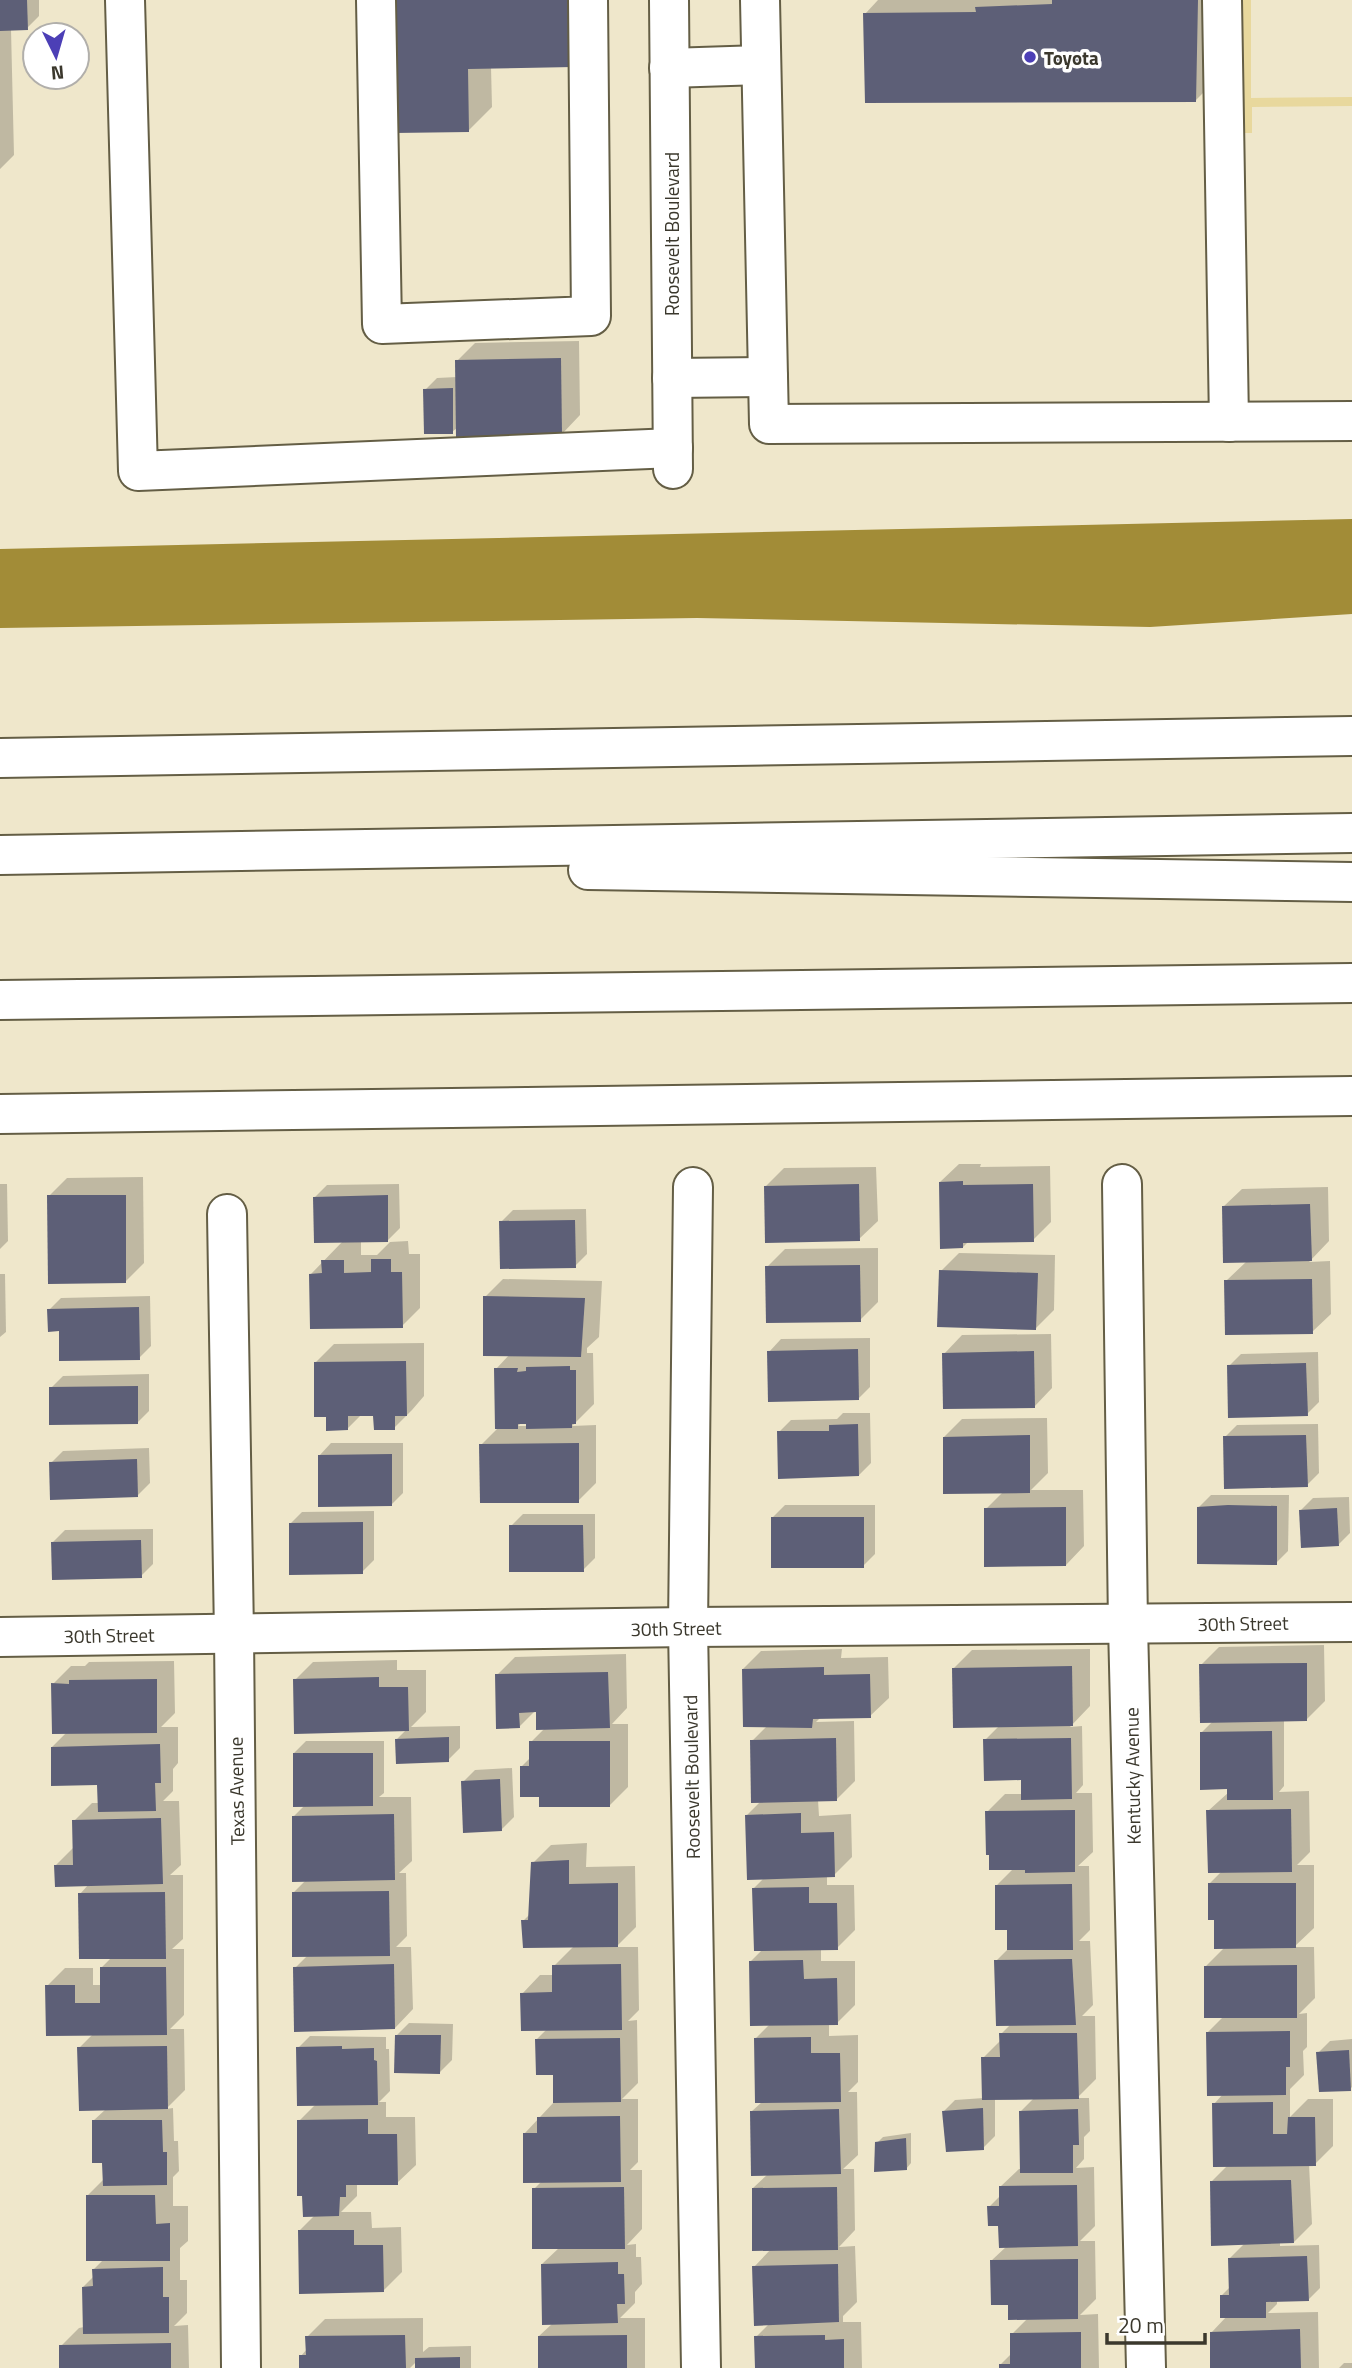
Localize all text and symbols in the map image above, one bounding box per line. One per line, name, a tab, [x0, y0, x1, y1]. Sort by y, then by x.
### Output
north arrow	[21, 21, 91, 91]
place label: Toyota	[1044, 43, 1099, 72]
marker: Toyota	[1022, 49, 1038, 65]
text: N	[50, 58, 65, 88]
street label: Roosevelt Boulevard	[657, 152, 686, 316]
street label: 30th Street	[1197, 1608, 1289, 1638]
street label: 30th Street	[630, 1613, 722, 1643]
street label: 30th Street	[63, 1620, 155, 1650]
street label: Roosevelt Boulevard	[675, 1695, 707, 1859]
street label: Kentucky Avenue	[1116, 1707, 1148, 1845]
street label: Texas Avenue	[221, 1737, 251, 1845]
scale bar	[1107, 2302, 1205, 2346]
text: 20 m	[1118, 2309, 1164, 2341]

